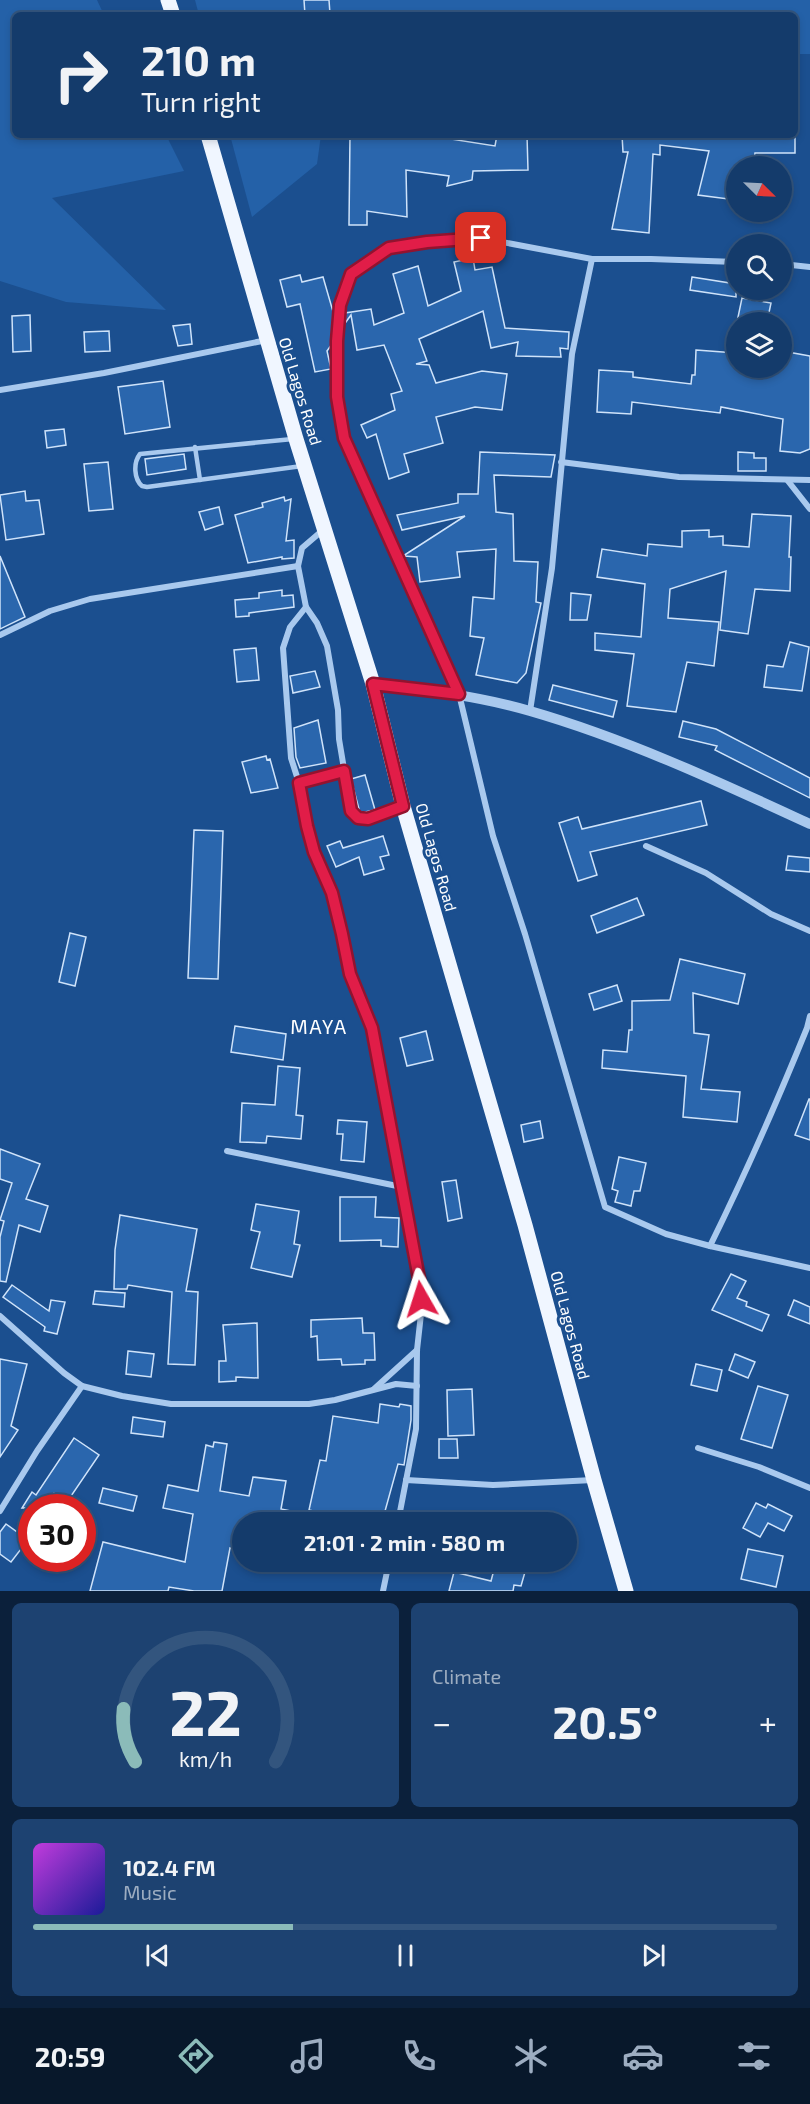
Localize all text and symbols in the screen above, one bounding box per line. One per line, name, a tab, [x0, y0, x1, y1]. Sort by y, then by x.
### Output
text: 210 m	[141, 34, 256, 84]
icon: right	[42, 36, 120, 114]
text: Turn right	[141, 85, 261, 117]
north arrow	[726, 156, 792, 222]
map controls	[726, 156, 792, 378]
pin	[455, 212, 506, 263]
icon: arrive	[464, 221, 497, 254]
button: search	[726, 234, 792, 300]
button: layers	[726, 312, 792, 378]
street label: Old Lagos Road	[276, 335, 326, 447]
street label: Old Lagos Road	[412, 801, 462, 913]
district label: MAYA	[290, 1014, 348, 1038]
position arrow	[389, 1267, 453, 1331]
street label: Old Lagos Road	[547, 1269, 595, 1381]
speed limit sign: 30	[18, 1494, 96, 1572]
text: 21:01 · 2 min · 580 m	[304, 1529, 505, 1555]
text: Climate	[432, 1664, 501, 1688]
text: 22	[169, 1674, 242, 1749]
text: 20.5°	[552, 1694, 658, 1748]
text: −	[432, 1702, 451, 1742]
text: +	[759, 1702, 777, 1742]
text: km/h	[179, 1746, 232, 1771]
text: 102.4 FM	[123, 1854, 216, 1880]
text: Music	[123, 1880, 177, 1904]
icon: previous	[141, 1939, 174, 1972]
icon: pause	[389, 1939, 422, 1972]
icon: next	[637, 1939, 670, 1972]
icon: directions	[175, 2035, 217, 2077]
icon: music	[287, 2035, 329, 2077]
icon: phone	[398, 2035, 440, 2077]
icon: climate	[510, 2035, 552, 2077]
icon: car	[622, 2035, 664, 2077]
icon: filters	[733, 2035, 775, 2077]
text: 20:59	[35, 2040, 105, 2072]

